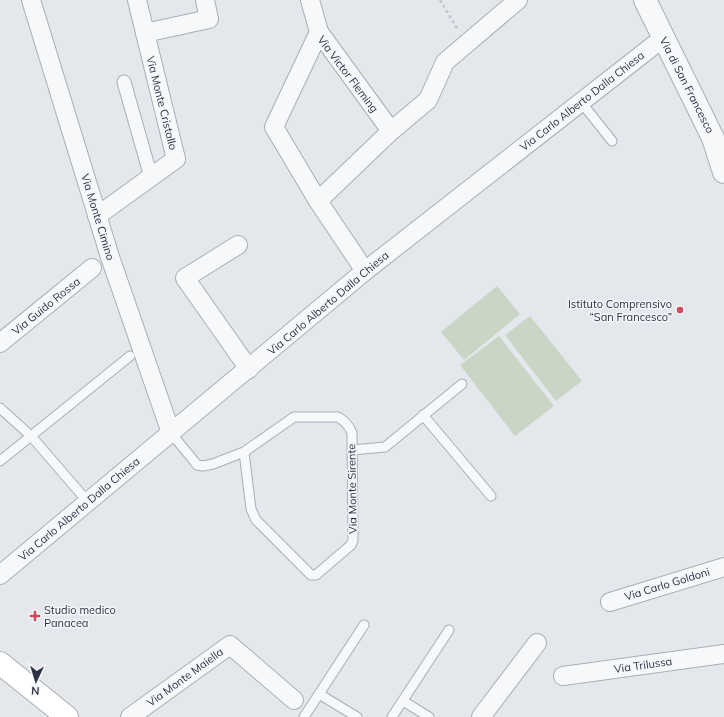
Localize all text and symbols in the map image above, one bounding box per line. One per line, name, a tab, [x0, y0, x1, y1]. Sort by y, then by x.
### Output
street label: Via Victor Fleming	[315, 33, 381, 115]
street label: Via di San Francesco	[657, 35, 717, 135]
street label: Via Carlo Alberto Dalla Chiesa	[517, 48, 647, 154]
street label: Via Monte Cristallo	[144, 55, 180, 151]
street label: Via Monte Cimino	[78, 172, 118, 262]
street label: Via Carlo Alberto Dalla Chiesa	[264, 248, 392, 358]
street label: Via Guido Rossa	[9, 274, 83, 338]
place label: Istituto Comprensivo “San Francesco”	[568, 297, 672, 324]
marker: Istituto Comprensivo “San Francesco”	[675, 305, 685, 315]
street label: Via Monte Sirente	[344, 444, 360, 534]
street label: Via Carlo Alberto Dalla Chiesa	[15, 454, 143, 564]
street label: Via Carlo Goldoni	[623, 564, 711, 604]
place label: Studio medico Panacea	[44, 603, 116, 630]
marker: Studio medico Panacea	[29, 610, 41, 622]
street label: Via Monte Maiella	[144, 645, 226, 709]
street label: Via Trilussa	[613, 654, 673, 676]
north arrow	[16, 661, 56, 701]
text: N	[31, 684, 40, 698]

